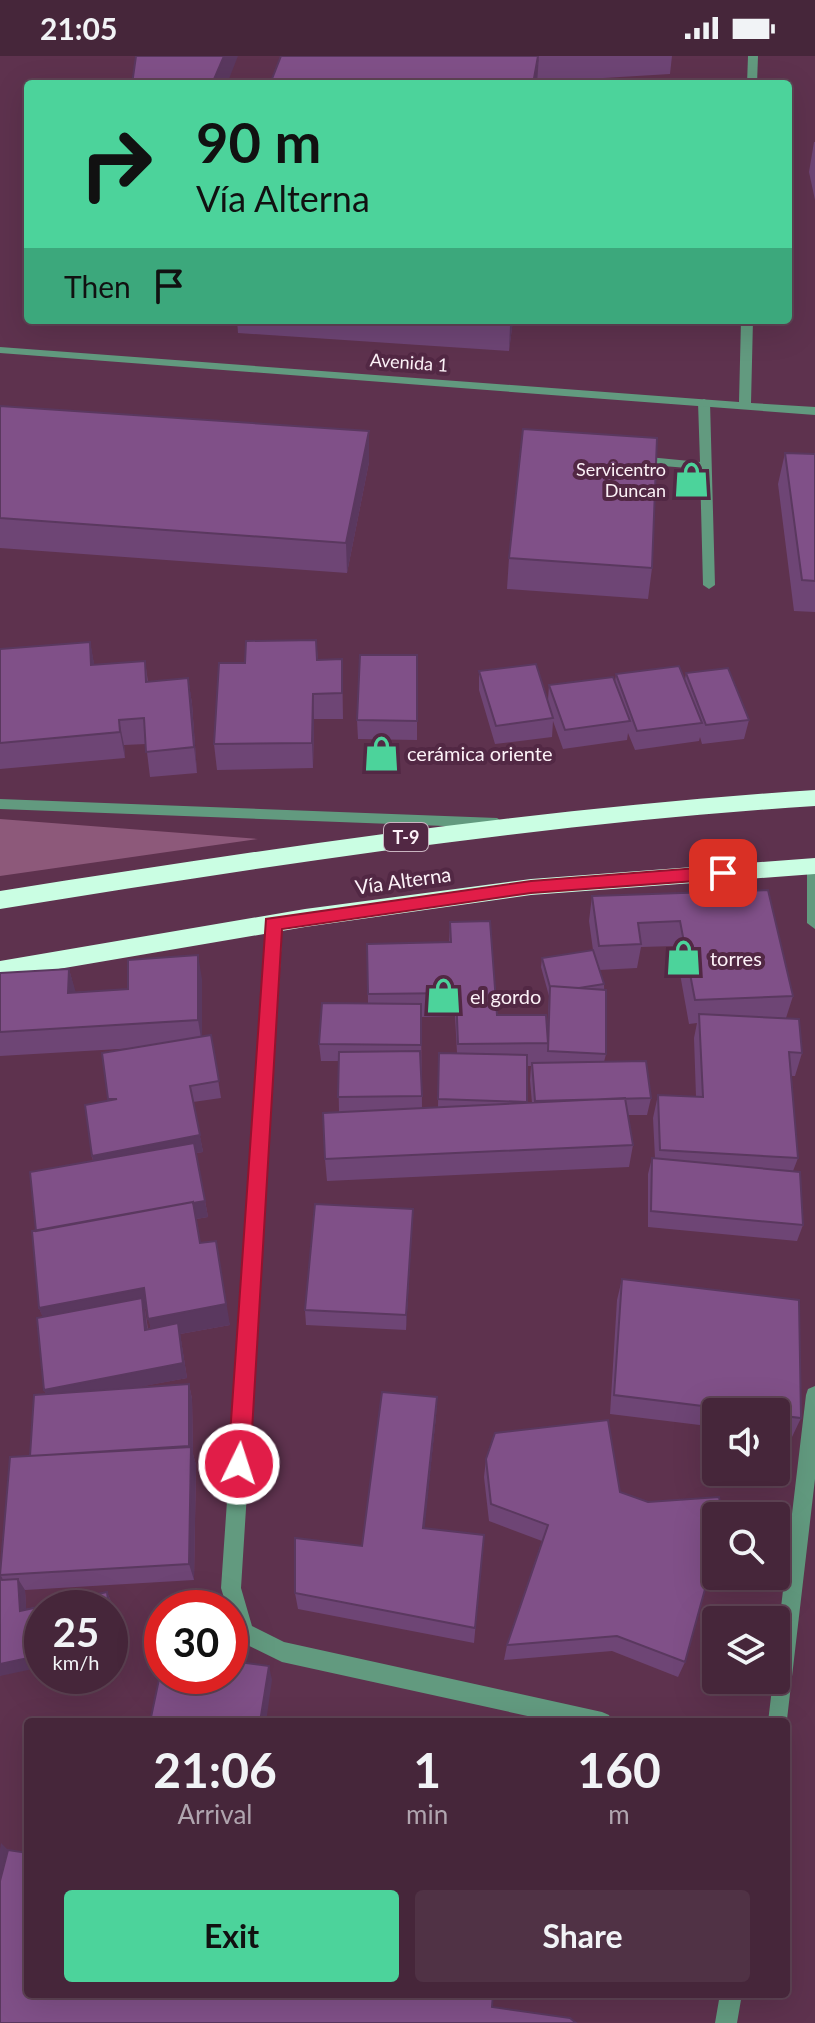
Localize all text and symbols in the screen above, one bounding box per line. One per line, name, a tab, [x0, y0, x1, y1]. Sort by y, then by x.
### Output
text: 21:05	[40, 10, 117, 46]
text: 90 m	[196, 108, 321, 175]
icon: right	[64, 112, 168, 216]
text: Vía Alterna	[196, 176, 370, 220]
icon: arrive	[147, 264, 191, 308]
text: Then	[64, 268, 131, 304]
street label: Avenida 1	[369, 348, 449, 376]
place label: Servicentro Duncan	[576, 458, 666, 501]
shop icon: Servicentro Duncan	[673, 460, 711, 498]
shop icon: cerámica oriente	[362, 734, 400, 772]
place label: cerámica oriente	[407, 741, 553, 765]
road number: T-9	[384, 823, 428, 851]
pin	[689, 839, 757, 907]
icon: arrive	[701, 851, 745, 895]
street label: Vía Alterna	[354, 861, 452, 899]
shop icon: torres	[665, 939, 703, 977]
place label: torres	[710, 946, 762, 970]
shop icon: el gordo	[425, 977, 463, 1015]
place label: el gordo	[470, 984, 541, 1008]
map controls	[702, 1398, 790, 1694]
button: sound	[702, 1398, 790, 1486]
position arrow	[197, 1422, 281, 1506]
button: search	[702, 1502, 790, 1590]
speed limit sign: 30	[144, 1590, 248, 1694]
button: layers	[702, 1606, 790, 1694]
text: 25	[53, 1608, 99, 1656]
text: km/h	[53, 1650, 99, 1674]
text: 21:06	[153, 1741, 277, 1798]
text: 1	[413, 1741, 441, 1798]
text: 160	[577, 1741, 661, 1798]
text: Arrival	[178, 1798, 252, 1830]
text: min	[406, 1798, 448, 1830]
text: m	[608, 1798, 630, 1830]
button: Exit	[64, 1890, 399, 1982]
button: Share	[415, 1890, 750, 1982]

